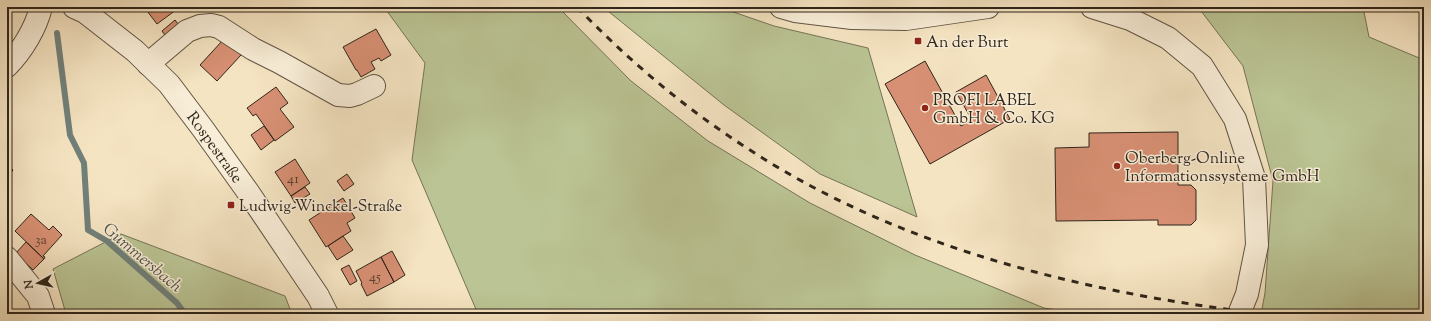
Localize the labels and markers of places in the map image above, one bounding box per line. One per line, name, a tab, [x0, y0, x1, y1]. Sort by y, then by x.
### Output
place label: An der Burt	[926, 32, 1009, 55]
marker: An der Burt	[913, 36, 923, 46]
place label: PROFI LABEL GmbH & Co. KG	[933, 90, 1055, 131]
marker: PROFI LABEL GmbH & Co. KG	[920, 103, 930, 113]
place label: Oberberg-Online Informationssysteme GmbH	[1125, 148, 1320, 189]
marker: Oberberg-Online Informationssysteme GmbH	[1112, 161, 1122, 171]
place label: Ludwig-Winckel-Straße	[239, 196, 402, 219]
marker: Ludwig-Winckel-Straße	[226, 200, 236, 210]

